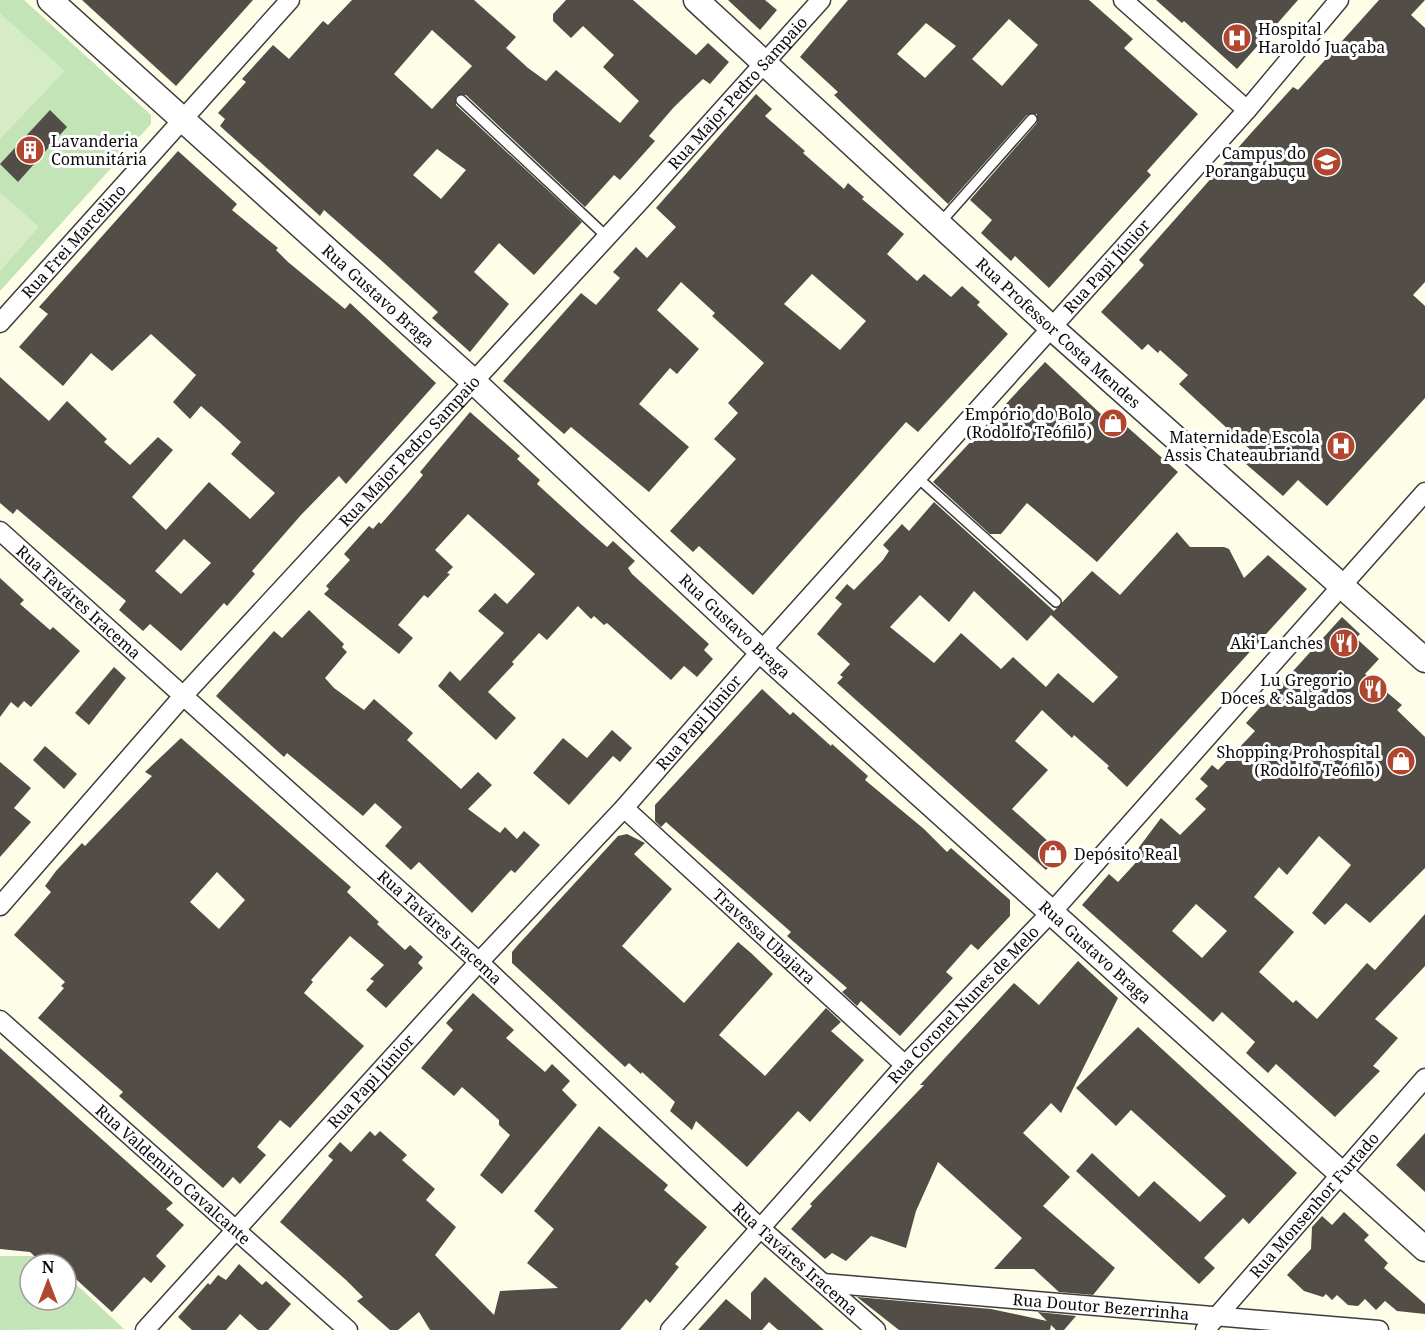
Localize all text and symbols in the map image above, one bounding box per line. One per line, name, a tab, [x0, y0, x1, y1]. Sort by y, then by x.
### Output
street label: Rua Major Pedro Sampaio	[663, 12, 812, 174]
place label: Hospital Haroldo Juaçaba	[1258, 18, 1385, 58]
hospital icon: Hospital Haroldo Juaçaba	[1221, 22, 1253, 54]
place label: Lavanderia Comunitária	[51, 130, 147, 170]
building icon: Lavanderia Comunitária	[14, 134, 46, 166]
place label: Campus do Porangabuçu	[1205, 142, 1306, 182]
school or university icon: Campus do Porangabuçu	[1311, 146, 1343, 178]
street label: Rua Frei Marcelino	[16, 179, 131, 303]
street label: Rua Papi Júnior	[1058, 214, 1155, 318]
street label: Rua Gustavo Braga	[317, 239, 439, 352]
street label: Rua Professor Costa Mendes	[971, 253, 1145, 413]
street label: Rua Major Pedro Sampaio	[334, 371, 485, 531]
place label: Empório do Bolo (Rodolfo Teófilo)	[965, 403, 1092, 443]
shop icon: Empório do Bolo (Rodolfo Teófilo)	[1097, 407, 1129, 439]
place label: Maternidade Escola Assis Chateaubriand	[1164, 426, 1320, 466]
hospital icon: Maternidade Escola Assis Chateaubriand	[1325, 430, 1357, 462]
street label: Rua Taváres Iracema	[12, 540, 146, 664]
street label: Rua Gustavo Braga	[675, 569, 795, 683]
restaurant icon: Aki Lanches	[1328, 627, 1360, 659]
place label: Aki Lanches	[1230, 632, 1323, 654]
place label: Lu Gregorio Doces & Salgados	[1221, 669, 1352, 709]
street label: Rua Papi Júnior	[651, 670, 747, 775]
restaurant icon: Lu Gregorio Doces & Salgados	[1357, 673, 1389, 705]
place label: Shopping Prohospital (Rodolfo Teófilo)	[1216, 741, 1380, 781]
shop icon: Shopping Prohospital (Rodolfo Teófilo)	[1385, 745, 1417, 777]
shop icon: Depósito Real	[1037, 838, 1069, 870]
place label: Depósito Real	[1074, 843, 1178, 865]
street label: Rua Taváres Iracema	[373, 865, 507, 989]
street label: Travessa Ubajara	[708, 884, 820, 989]
street label: Rua Gustavo Braga	[1034, 896, 1156, 1009]
street label: Rua Coronel Nunes de Melo	[882, 921, 1044, 1088]
street label: Rua Papi Júnior	[322, 1029, 420, 1133]
street label: Rua Valdemiro Cavalcante	[91, 1099, 256, 1249]
street label: Rua Monsenhor Furtado	[1245, 1127, 1384, 1282]
street label: Rua Taváres Iracema	[728, 1197, 863, 1320]
north arrow	[18, 1252, 78, 1312]
text: N	[42, 1256, 55, 1278]
street label: Rua Doutor Bezerrinha	[1012, 1288, 1190, 1325]

